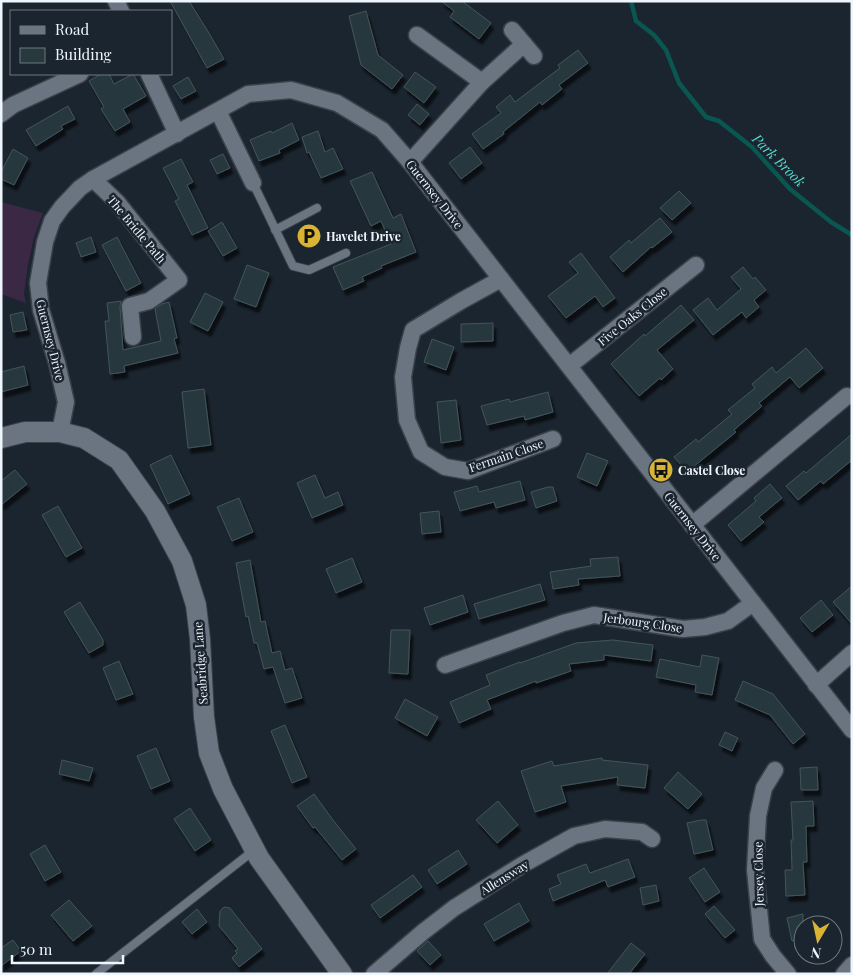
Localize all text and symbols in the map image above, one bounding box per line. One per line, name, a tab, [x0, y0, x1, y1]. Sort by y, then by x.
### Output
legend	[10, 10, 172, 75]
text: Road	[55, 19, 89, 39]
text: Building	[55, 44, 112, 64]
water label: Park Brook	[748, 129, 810, 191]
street label: Guernsey Drive	[403, 156, 467, 232]
street label: The Bridle Path	[104, 192, 170, 266]
parking icon: Havelet Drive	[296, 223, 322, 249]
place label: Havelet Drive	[326, 228, 401, 244]
street label: Five Oaks Close	[594, 283, 670, 349]
street label: Guernsey Drive	[33, 298, 69, 382]
street label: Fermain Close	[467, 435, 545, 475]
bus stop icon: Castel Close	[648, 457, 674, 483]
place label: Castel Close	[678, 462, 745, 478]
street label: Guernsey Drive	[661, 488, 725, 564]
street label: Jerbourg Close	[602, 608, 683, 635]
street label: Seabridge Lane	[189, 621, 211, 705]
street label: Jersey Close	[749, 841, 767, 908]
street label: Allensway	[476, 856, 531, 899]
north arrow	[793, 915, 843, 965]
scale bar	[12, 932, 124, 964]
text: 50 m	[20, 939, 53, 959]
text: N	[809, 943, 822, 964]

